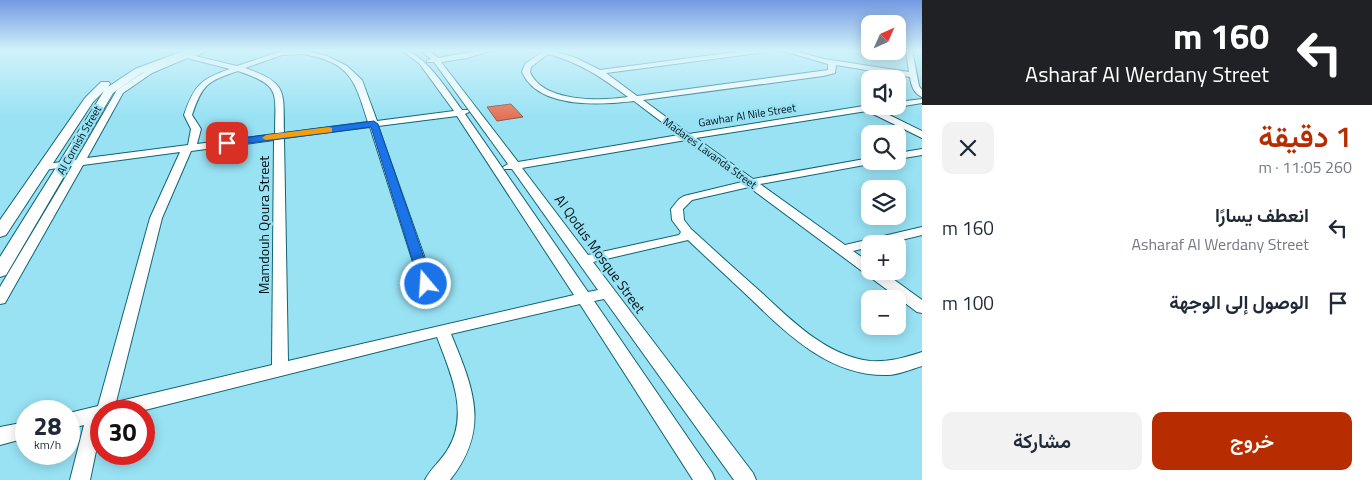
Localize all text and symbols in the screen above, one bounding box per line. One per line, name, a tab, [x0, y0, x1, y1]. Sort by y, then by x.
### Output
text: 160 m	[1173, 9, 1269, 63]
north arrow	[861, 15, 906, 60]
map controls	[861, 15, 906, 335]
icon: left	[1287, 20, 1352, 85]
text: Asharaf Al Werdany Street	[1025, 57, 1269, 91]
button: sound	[861, 70, 906, 115]
street label: Gawhar Al Nile Street	[697, 99, 797, 131]
street label: Al Cornish Street	[53, 102, 105, 177]
text: 1 دقيقة	[1258, 113, 1352, 159]
street label: Madares Lavanda Street	[660, 114, 760, 193]
pin	[206, 122, 248, 164]
button: close	[942, 122, 994, 174]
button: search	[861, 125, 906, 170]
icon: arrive	[213, 129, 241, 157]
text: 260 m · 11:05	[1258, 155, 1352, 179]
street label: Mamdouh Qoura Street	[253, 156, 274, 294]
button: layers	[861, 180, 906, 225]
street label: Al Qodus Mosque Street	[550, 190, 651, 318]
text: انعطف يسارًا	[1215, 200, 1309, 229]
text: 160 m	[942, 213, 994, 242]
icon: left	[1324, 214, 1352, 242]
text: Asharaf Al Werdany Street	[1132, 232, 1309, 256]
button: +	[861, 235, 906, 280]
position arrow	[399, 257, 451, 309]
text: الوصول إلى الوجهة	[1169, 287, 1309, 316]
text: 100 m	[942, 288, 994, 317]
icon: arrive	[1324, 289, 1352, 317]
button: −	[861, 290, 906, 335]
speed limit sign: 30	[90, 400, 155, 465]
text: 28	[33, 407, 62, 445]
button: مشاركة	[942, 412, 1142, 470]
button: خروج	[1152, 412, 1352, 470]
text: km/h	[34, 435, 61, 454]

